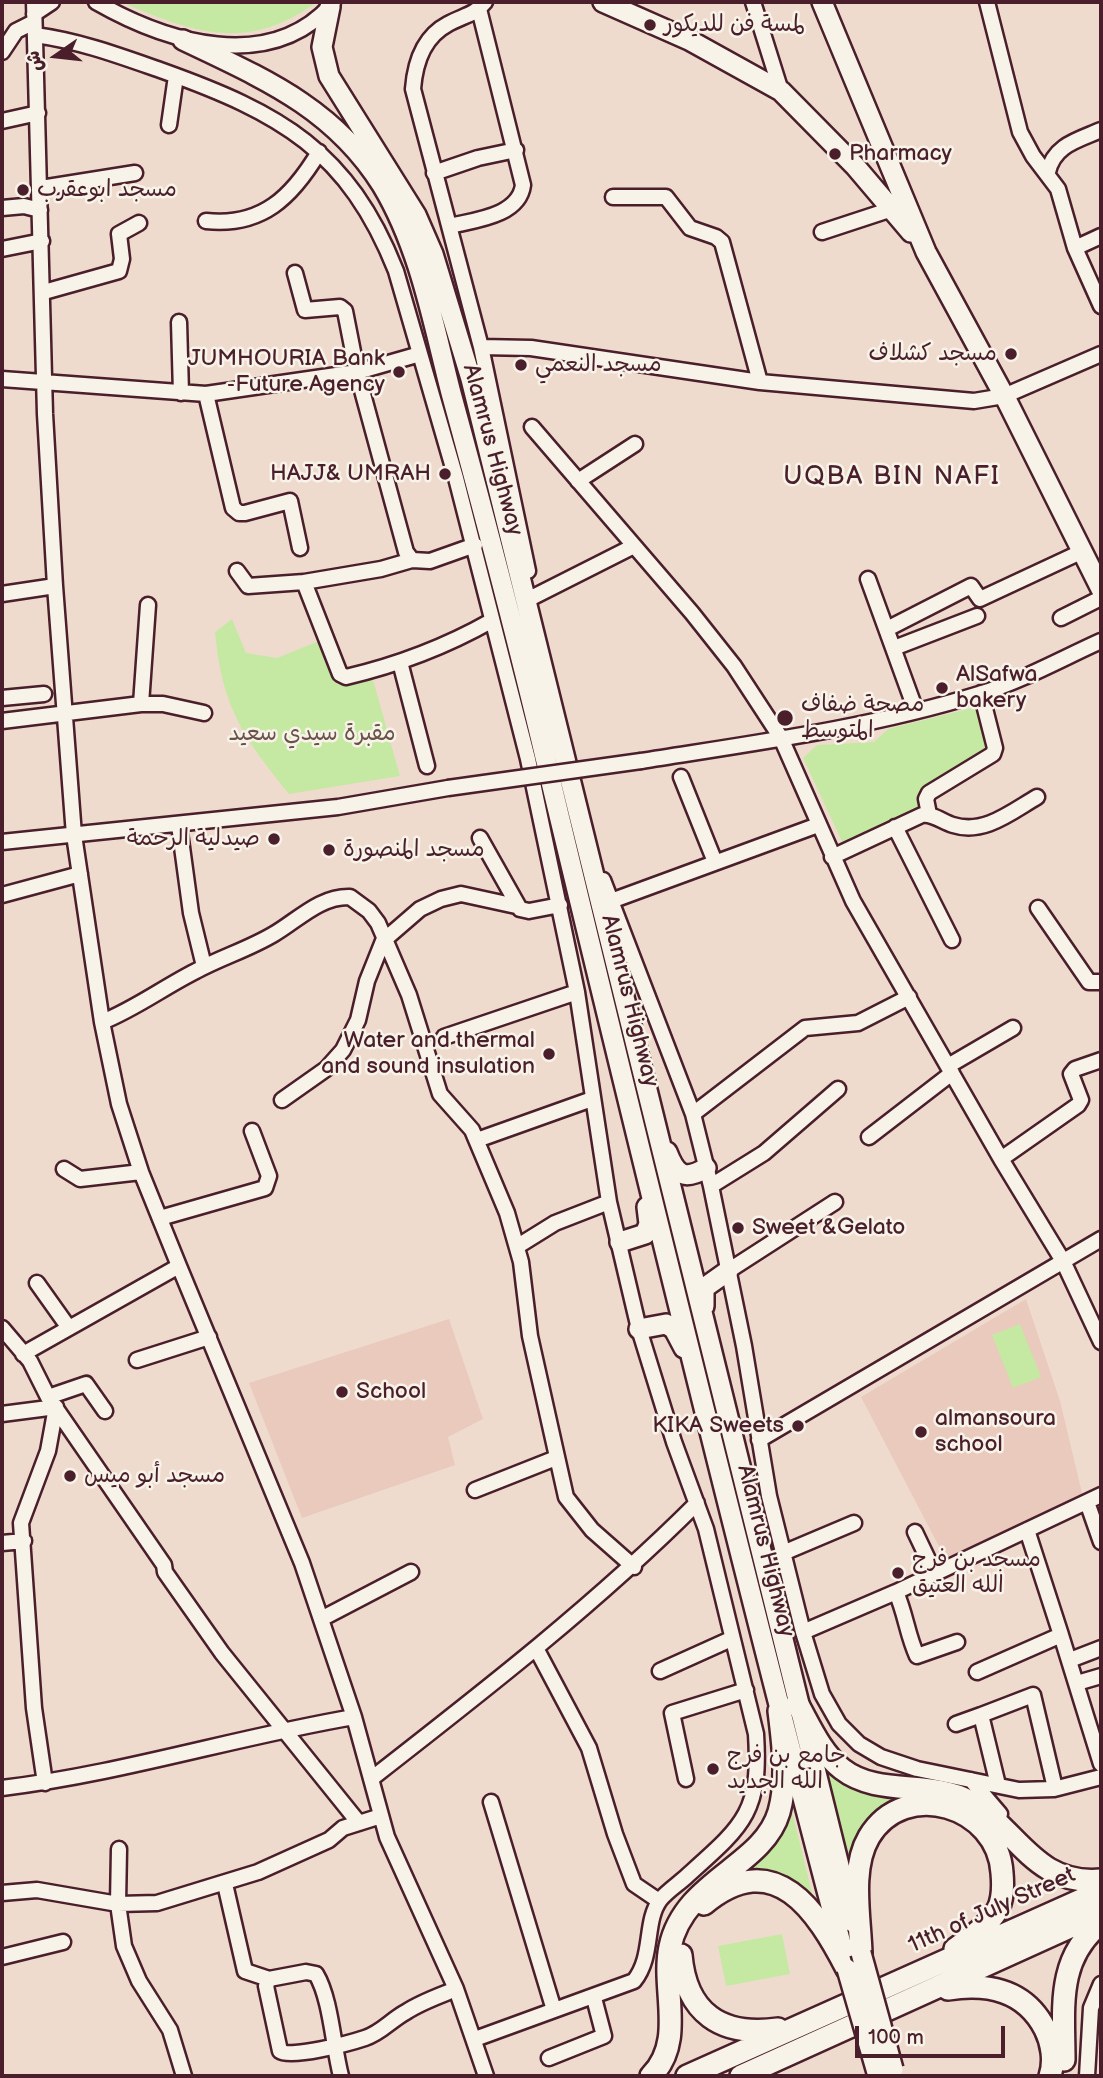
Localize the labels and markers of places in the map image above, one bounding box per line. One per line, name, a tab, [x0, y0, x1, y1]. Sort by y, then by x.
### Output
place label: لمسة فن للديكور	[664, 11, 805, 39]
marker: لمسة فن للديكور	[642, 17, 658, 33]
place label: Pharmacy	[849, 140, 952, 168]
marker: Pharmacy	[827, 146, 843, 162]
place label: مسجد ابوعقرب	[37, 176, 177, 204]
marker: مسجد ابوعقرب	[15, 182, 31, 198]
place label: مسجد كشلاف	[868, 340, 997, 368]
place label: JUMHOURIA Bank -Future Agency	[188, 345, 385, 399]
marker: مسجد كشلاف	[1003, 346, 1019, 362]
place label: مسجد النعمي	[535, 351, 662, 379]
marker: مسجد النعمي	[513, 357, 529, 373]
marker: JUMHOURIA Bank -Future Agency	[391, 364, 407, 380]
place label: HAJJ& UMRAH	[270, 460, 431, 488]
marker: HAJJ& UMRAH	[437, 466, 453, 482]
place label: AlSafwa bakery	[956, 661, 1038, 715]
marker: AlSafwa bakery	[934, 680, 950, 696]
place label: مصحة ضفاف المتوسط	[801, 691, 924, 745]
marker: مصحة ضفاف المتوسط	[775, 708, 795, 728]
place label: صيدلية الرحمة	[127, 825, 260, 853]
marker: صيدلية الرحمة	[266, 831, 282, 847]
place label: مسجد المنصورة	[343, 836, 485, 864]
marker: مسجد المنصورة	[321, 842, 337, 858]
place label: Water and thermal and sound insulation	[321, 1027, 535, 1081]
marker: Water and thermal and sound insulation	[541, 1046, 557, 1062]
place label: Sweet &Gelato	[752, 1214, 905, 1242]
marker: Sweet &Gelato	[730, 1220, 746, 1236]
place label: School	[356, 1378, 426, 1406]
marker: School	[334, 1384, 350, 1400]
place label: almansoura school	[935, 1405, 1056, 1459]
place label: KIKA Sweets	[652, 1412, 784, 1440]
marker: KIKA Sweets	[790, 1418, 806, 1434]
marker: almansoura school	[913, 1424, 929, 1440]
place label: مسجد أبو ميس	[84, 1462, 225, 1490]
marker: مسجد أبو ميس	[62, 1468, 78, 1484]
place label: مسجد بن فرج الله العتيق	[912, 1546, 1041, 1600]
marker: مسجد بن فرج الله العتيق	[890, 1565, 906, 1581]
place label: جامع بن فرج الله الجديد	[727, 1742, 846, 1796]
marker: جامع بن فرج الله الجديد	[705, 1761, 721, 1777]

